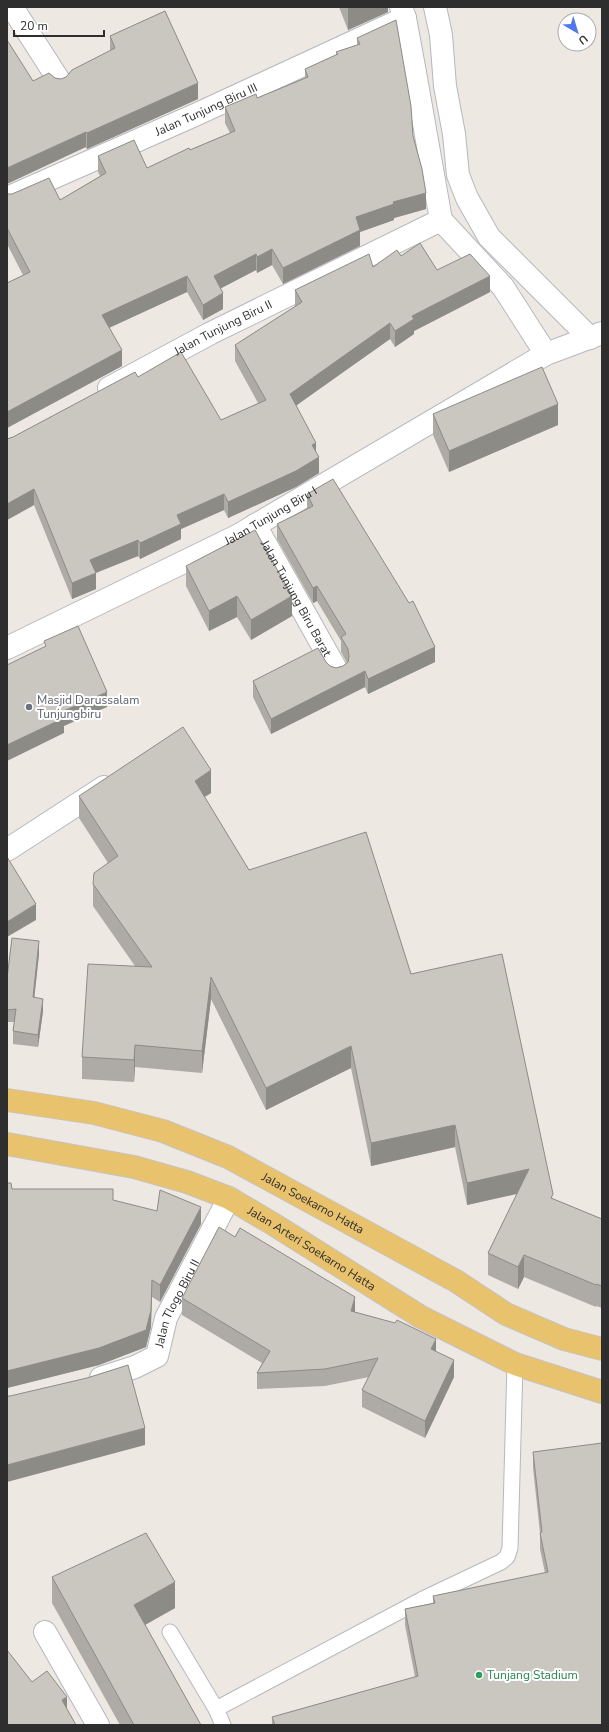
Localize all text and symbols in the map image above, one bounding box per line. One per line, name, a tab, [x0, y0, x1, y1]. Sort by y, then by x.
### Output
scale bar	[14, 12, 104, 38]
north arrow	[557, 12, 597, 52]
text: 20 m	[20, 18, 48, 34]
text: U	[575, 31, 591, 48]
street label: Jalan Tunjung Biru III	[152, 79, 260, 140]
street label: Jalan Tunjung Biru II	[170, 296, 275, 360]
street label: Jalan Tunjung Biru I	[221, 483, 320, 549]
street label: Jalan Tunjung Biru Barat	[257, 536, 336, 660]
place label: Masjid Darussalam Tunjungbiru	[37, 692, 139, 722]
marker: Masjid Darussalam Tunjungbiru	[24, 702, 34, 712]
street label: Jalan Soekarno Hatta	[258, 1168, 367, 1237]
street label: Jalan Arteri Soekarno Hatta	[244, 1202, 379, 1295]
street label: Jalan Tlogo Biru II	[151, 1256, 203, 1350]
place label: Tunjang Stadium	[487, 1667, 578, 1683]
marker: Tunjang Stadium	[474, 1670, 484, 1680]

